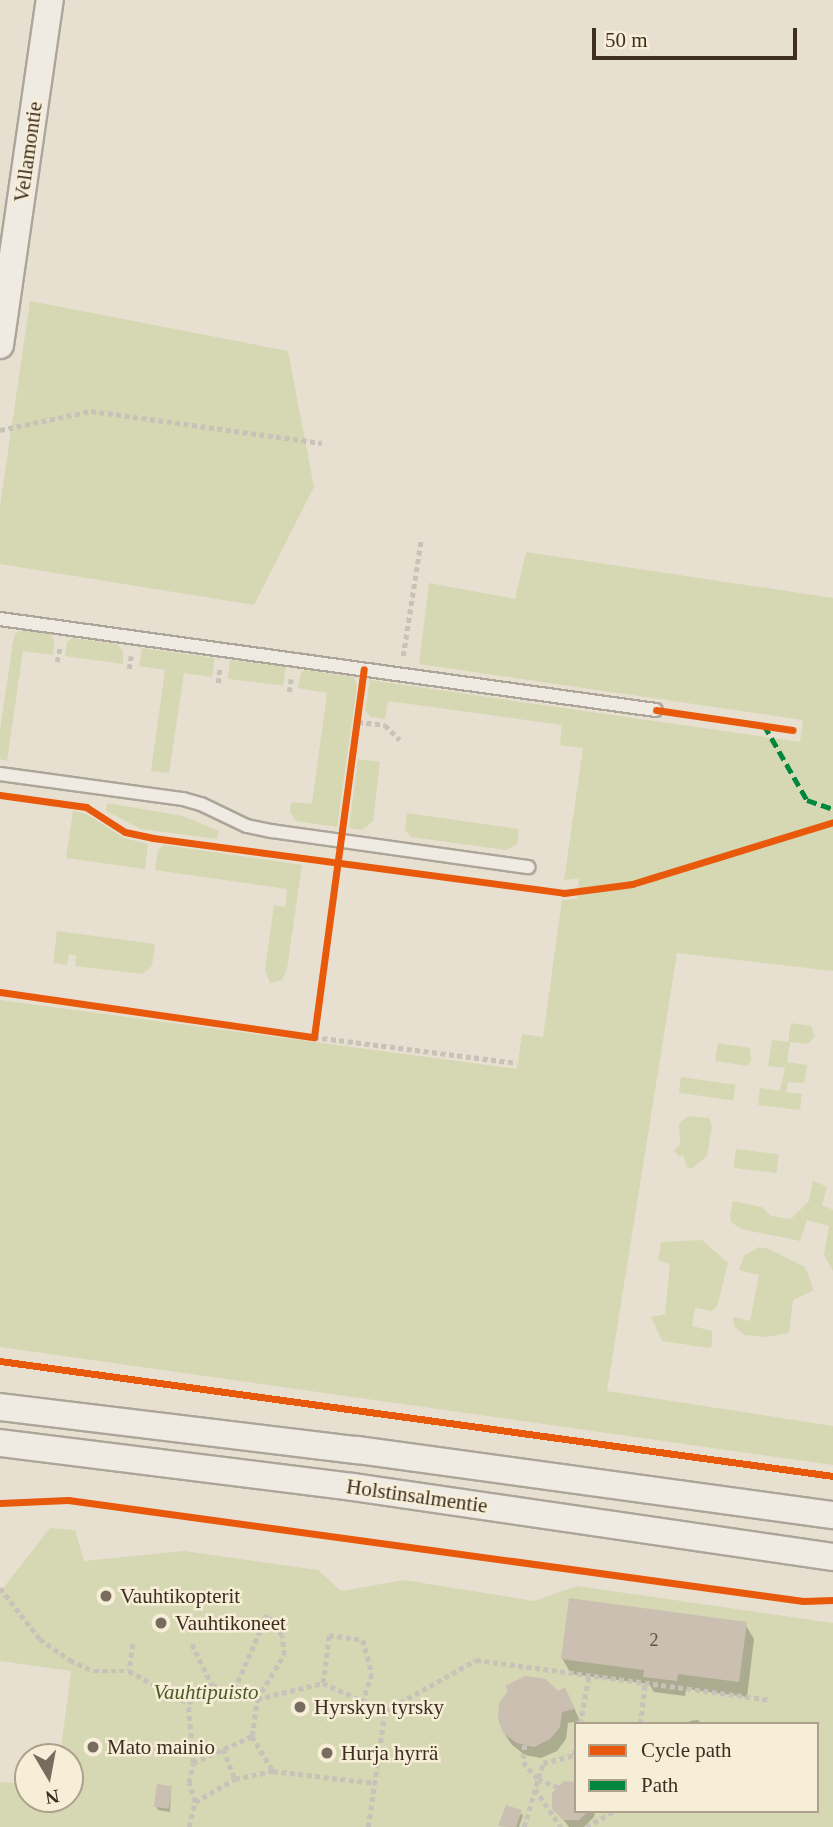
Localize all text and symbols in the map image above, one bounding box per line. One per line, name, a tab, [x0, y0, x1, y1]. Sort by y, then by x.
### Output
scale bar	[595, 14, 800, 58]
text: 50 m	[605, 28, 648, 52]
street label: Vellamontie	[8, 100, 48, 204]
street label: Holstinsalmentie	[345, 1474, 489, 1518]
place label: Vauhtikopterit	[120, 1583, 240, 1609]
marker: Vauhtikopterit	[98, 1588, 114, 1604]
place label: Vauhtikoneet	[175, 1610, 286, 1636]
marker: Vauhtikoneet	[153, 1615, 169, 1631]
house number: 2	[650, 1629, 658, 1651]
park label: Vauhtipuisto	[153, 1679, 259, 1705]
place label: Hyrskyn tyrsky	[314, 1694, 444, 1720]
marker: Hyrskyn tyrsky	[292, 1699, 308, 1715]
legend	[574, 1722, 819, 1813]
place label: Mato mainio	[107, 1734, 215, 1760]
text: Cycle path	[641, 1738, 731, 1762]
marker: Mato mainio	[85, 1739, 101, 1755]
place label: Hurja hyrrä	[341, 1740, 438, 1766]
north arrow	[14, 1743, 84, 1813]
marker: Hurja hyrrä	[319, 1745, 335, 1761]
text: Path	[641, 1773, 678, 1797]
text: N	[44, 1786, 61, 1809]

